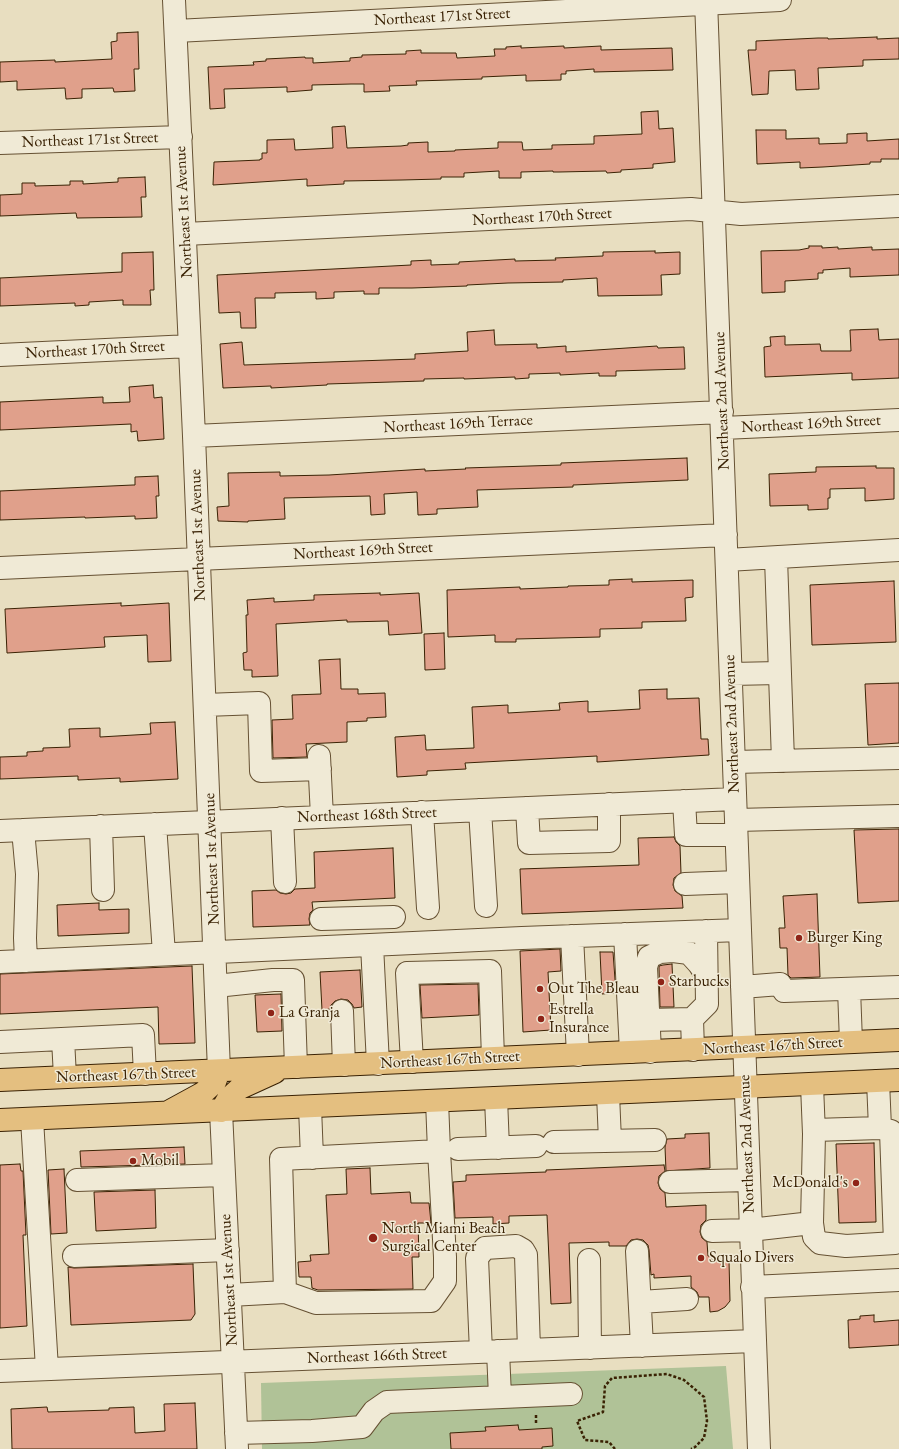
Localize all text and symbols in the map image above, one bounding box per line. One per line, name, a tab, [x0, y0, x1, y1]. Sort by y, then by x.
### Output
street label: Northeast 171st Street	[373, 4, 511, 30]
street label: Northeast 171st Street	[21, 128, 159, 152]
street label: Northeast 1st Avenue	[171, 145, 197, 279]
street label: Northeast 170th Street	[472, 204, 612, 230]
street label: Northeast 2nd Avenue	[710, 331, 734, 471]
street label: Northeast 170th Street	[25, 337, 165, 363]
street label: Northeast 169th Terrace	[383, 411, 533, 437]
street label: Northeast 169th Street	[741, 411, 881, 437]
street label: Northeast 1st Avenue	[186, 469, 210, 601]
street label: Northeast 169th Street	[293, 538, 433, 564]
street label: Northeast 2nd Avenue	[720, 654, 744, 794]
street label: Northeast 1st Avenue	[200, 793, 224, 925]
street label: Northeast 168th Street	[297, 803, 437, 827]
place label: Burger King	[807, 928, 882, 948]
marker: Burger King	[794, 933, 804, 943]
place label: Starbucks	[669, 972, 729, 992]
marker: Starbucks	[656, 977, 666, 987]
place label: Out The Bleau	[548, 979, 640, 999]
marker: Out The Bleau	[535, 984, 545, 994]
place label: Estrella Insurance	[549, 1000, 609, 1038]
place label: La Granja	[279, 1003, 340, 1023]
marker: La Granja	[266, 1008, 276, 1018]
marker: Estrella Insurance	[536, 1014, 546, 1024]
street label: Northeast 167th Street	[703, 1033, 843, 1059]
street label: Northeast 167th Street	[380, 1047, 520, 1073]
street label: Northeast 167th Street	[56, 1063, 196, 1087]
street label: Northeast 2nd Avenue	[735, 1074, 759, 1214]
place label: Mobil	[141, 1151, 179, 1171]
marker: Mobil	[128, 1156, 138, 1166]
place label: McDonald's	[772, 1173, 848, 1193]
marker: McDonald's	[851, 1178, 861, 1188]
street label: Northeast 1st Avenue	[216, 1213, 242, 1347]
place label: North Miami Beach Surgical Center	[382, 1219, 505, 1257]
marker: North Miami Beach Surgical Center	[367, 1232, 379, 1244]
place label: Squalo Divers	[709, 1248, 794, 1268]
marker: Squalo Divers	[696, 1253, 706, 1263]
street label: Northeast 166th Street	[307, 1344, 447, 1368]

